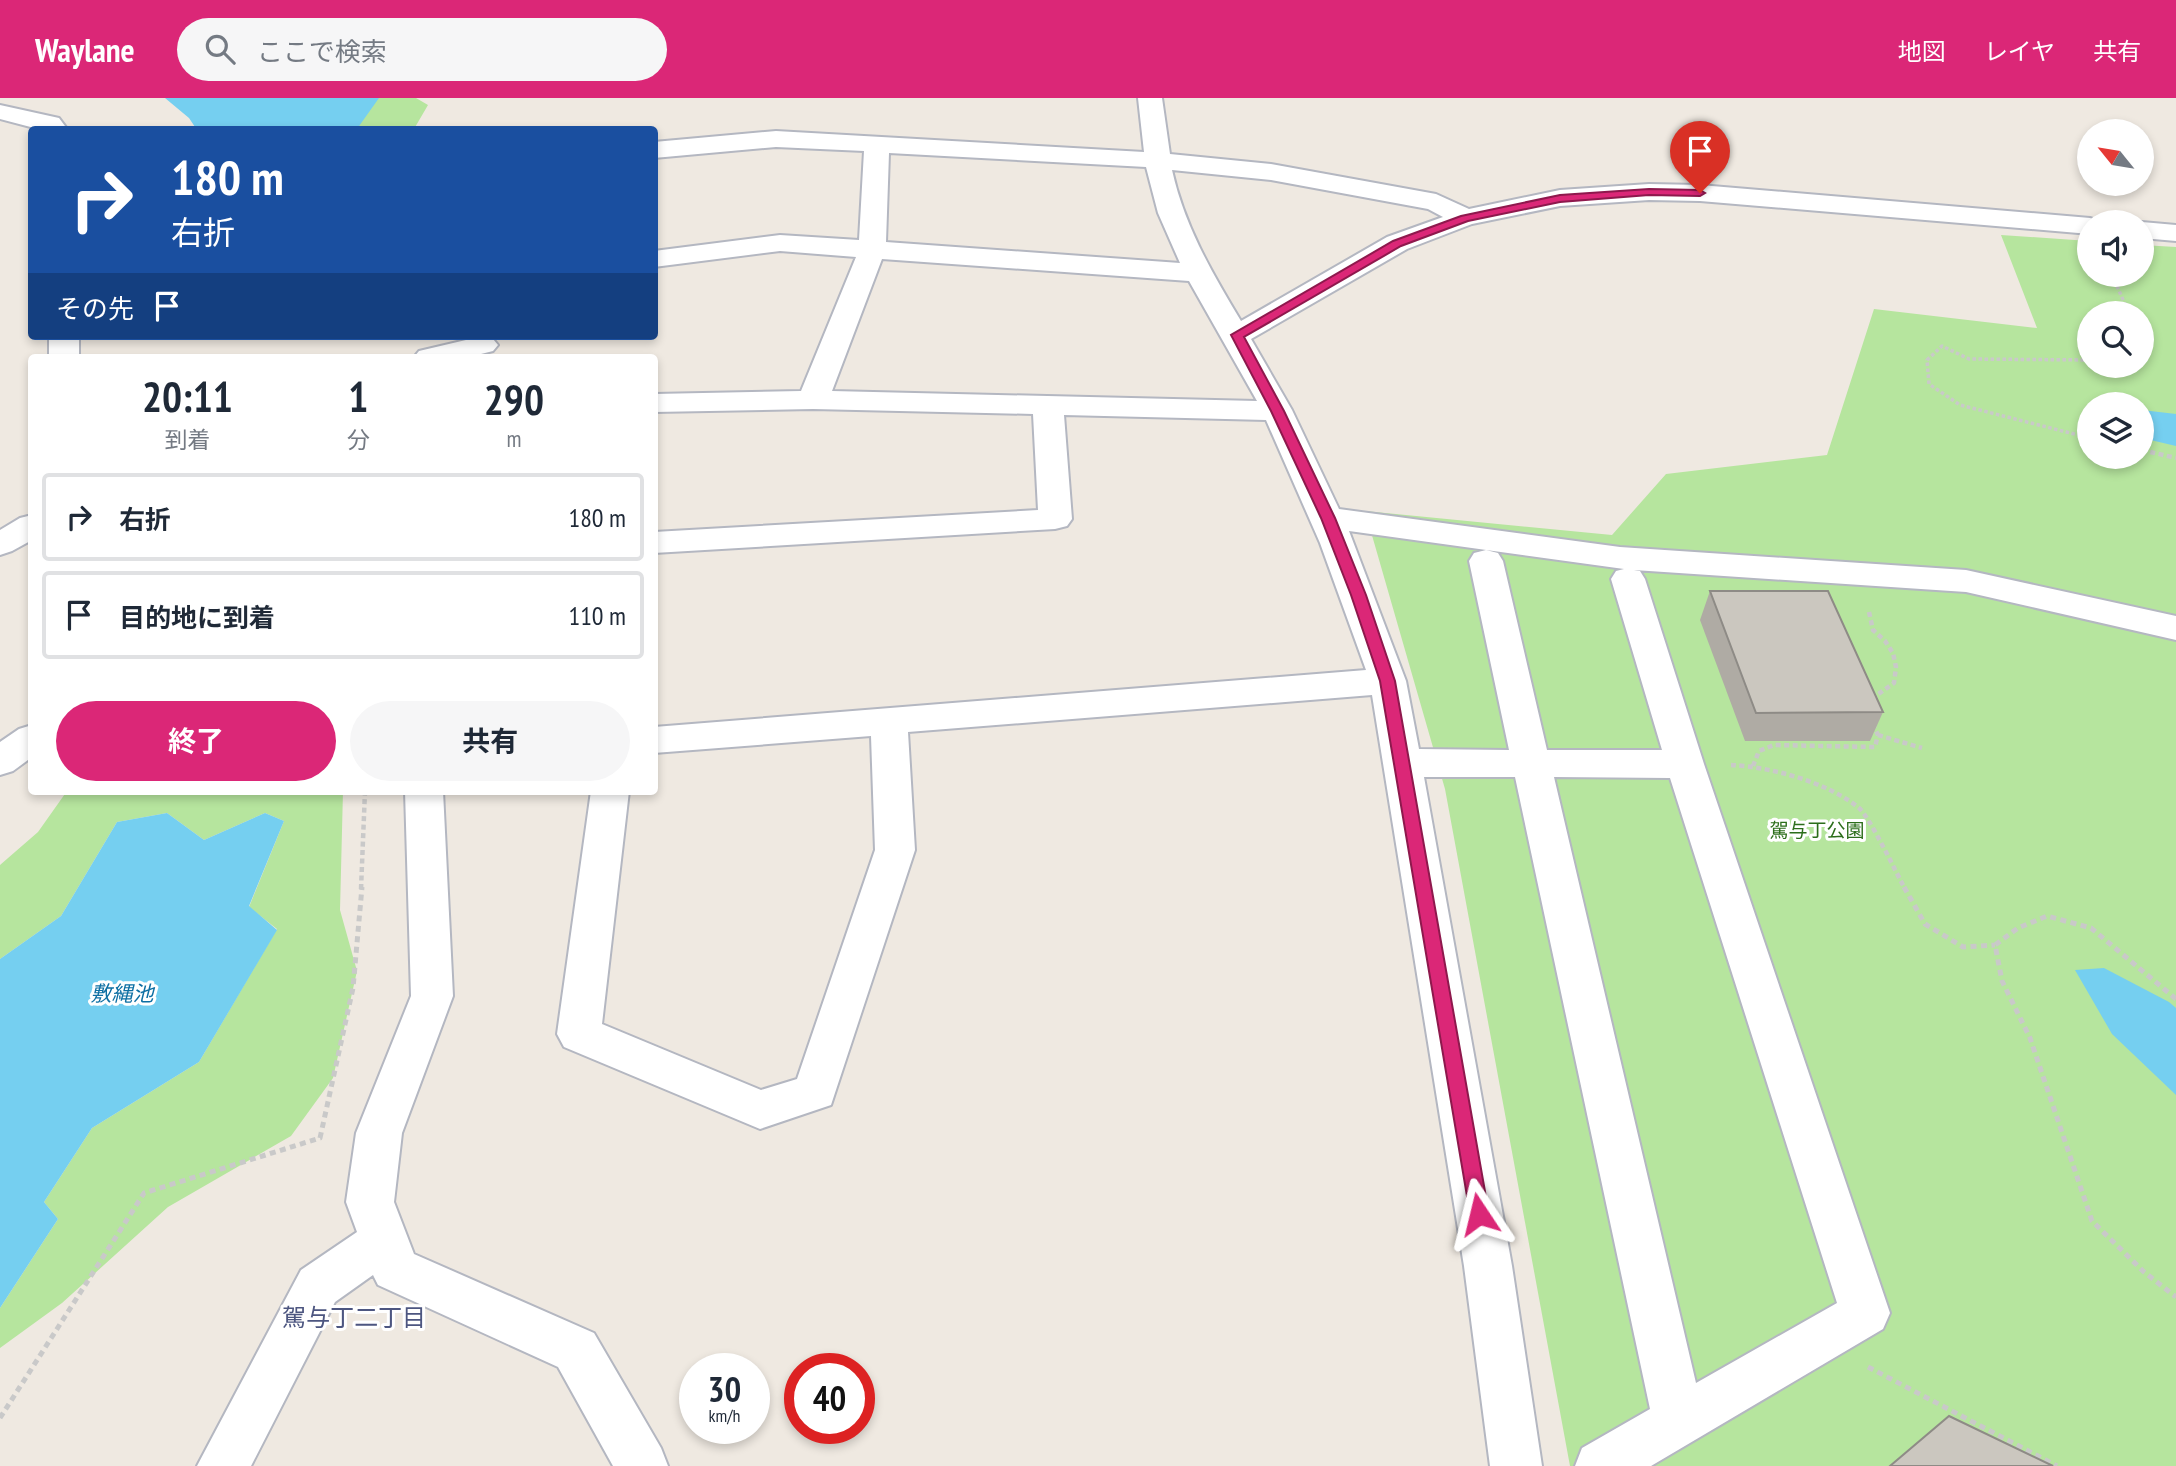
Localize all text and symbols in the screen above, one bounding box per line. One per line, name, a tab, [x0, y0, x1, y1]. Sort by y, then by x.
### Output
search box	[177, 18, 667, 81]
text: Waylane	[35, 28, 135, 71]
icon: search	[201, 30, 239, 68]
text: ここで検索	[257, 35, 387, 68]
text: 地図	[1898, 36, 1946, 67]
text: レイヤ	[1984, 36, 2055, 67]
text: 共有	[2093, 36, 2141, 67]
north arrow	[2077, 119, 2154, 196]
map controls	[2077, 119, 2154, 469]
pin	[1670, 121, 1730, 193]
icon: arrive	[1681, 132, 1719, 170]
text: 180 m	[171, 145, 284, 209]
icon: right	[56, 154, 147, 245]
button: sound	[2077, 210, 2154, 287]
text: 右折	[171, 211, 235, 253]
icon: arrive	[148, 287, 186, 325]
text: その先	[56, 292, 134, 325]
button: search	[2077, 301, 2154, 378]
text: 20:11	[142, 369, 233, 424]
text: 1	[348, 369, 368, 424]
text: 290	[484, 372, 544, 427]
button: layers	[2077, 392, 2154, 469]
text: m	[506, 424, 521, 453]
text: 到着	[164, 425, 210, 454]
text: 分	[347, 425, 370, 454]
icon: right	[60, 498, 98, 536]
text: 180 m	[568, 501, 626, 534]
text: 右折	[119, 503, 171, 536]
icon: arrive	[60, 596, 98, 634]
text: 110 m	[568, 599, 626, 632]
text: 目的地に到着	[119, 601, 275, 634]
button: 終了	[56, 701, 336, 781]
button: 共有	[350, 701, 630, 781]
park label: 駕与丁公園	[1769, 818, 1865, 842]
water label: 敷縄池	[91, 980, 155, 1007]
position arrow	[1442, 1177, 1516, 1251]
district label: 駕与丁二丁目	[282, 1302, 426, 1333]
speed limit sign: 40	[784, 1353, 875, 1444]
text: 30	[708, 1366, 741, 1412]
text: km/h	[709, 1404, 740, 1427]

